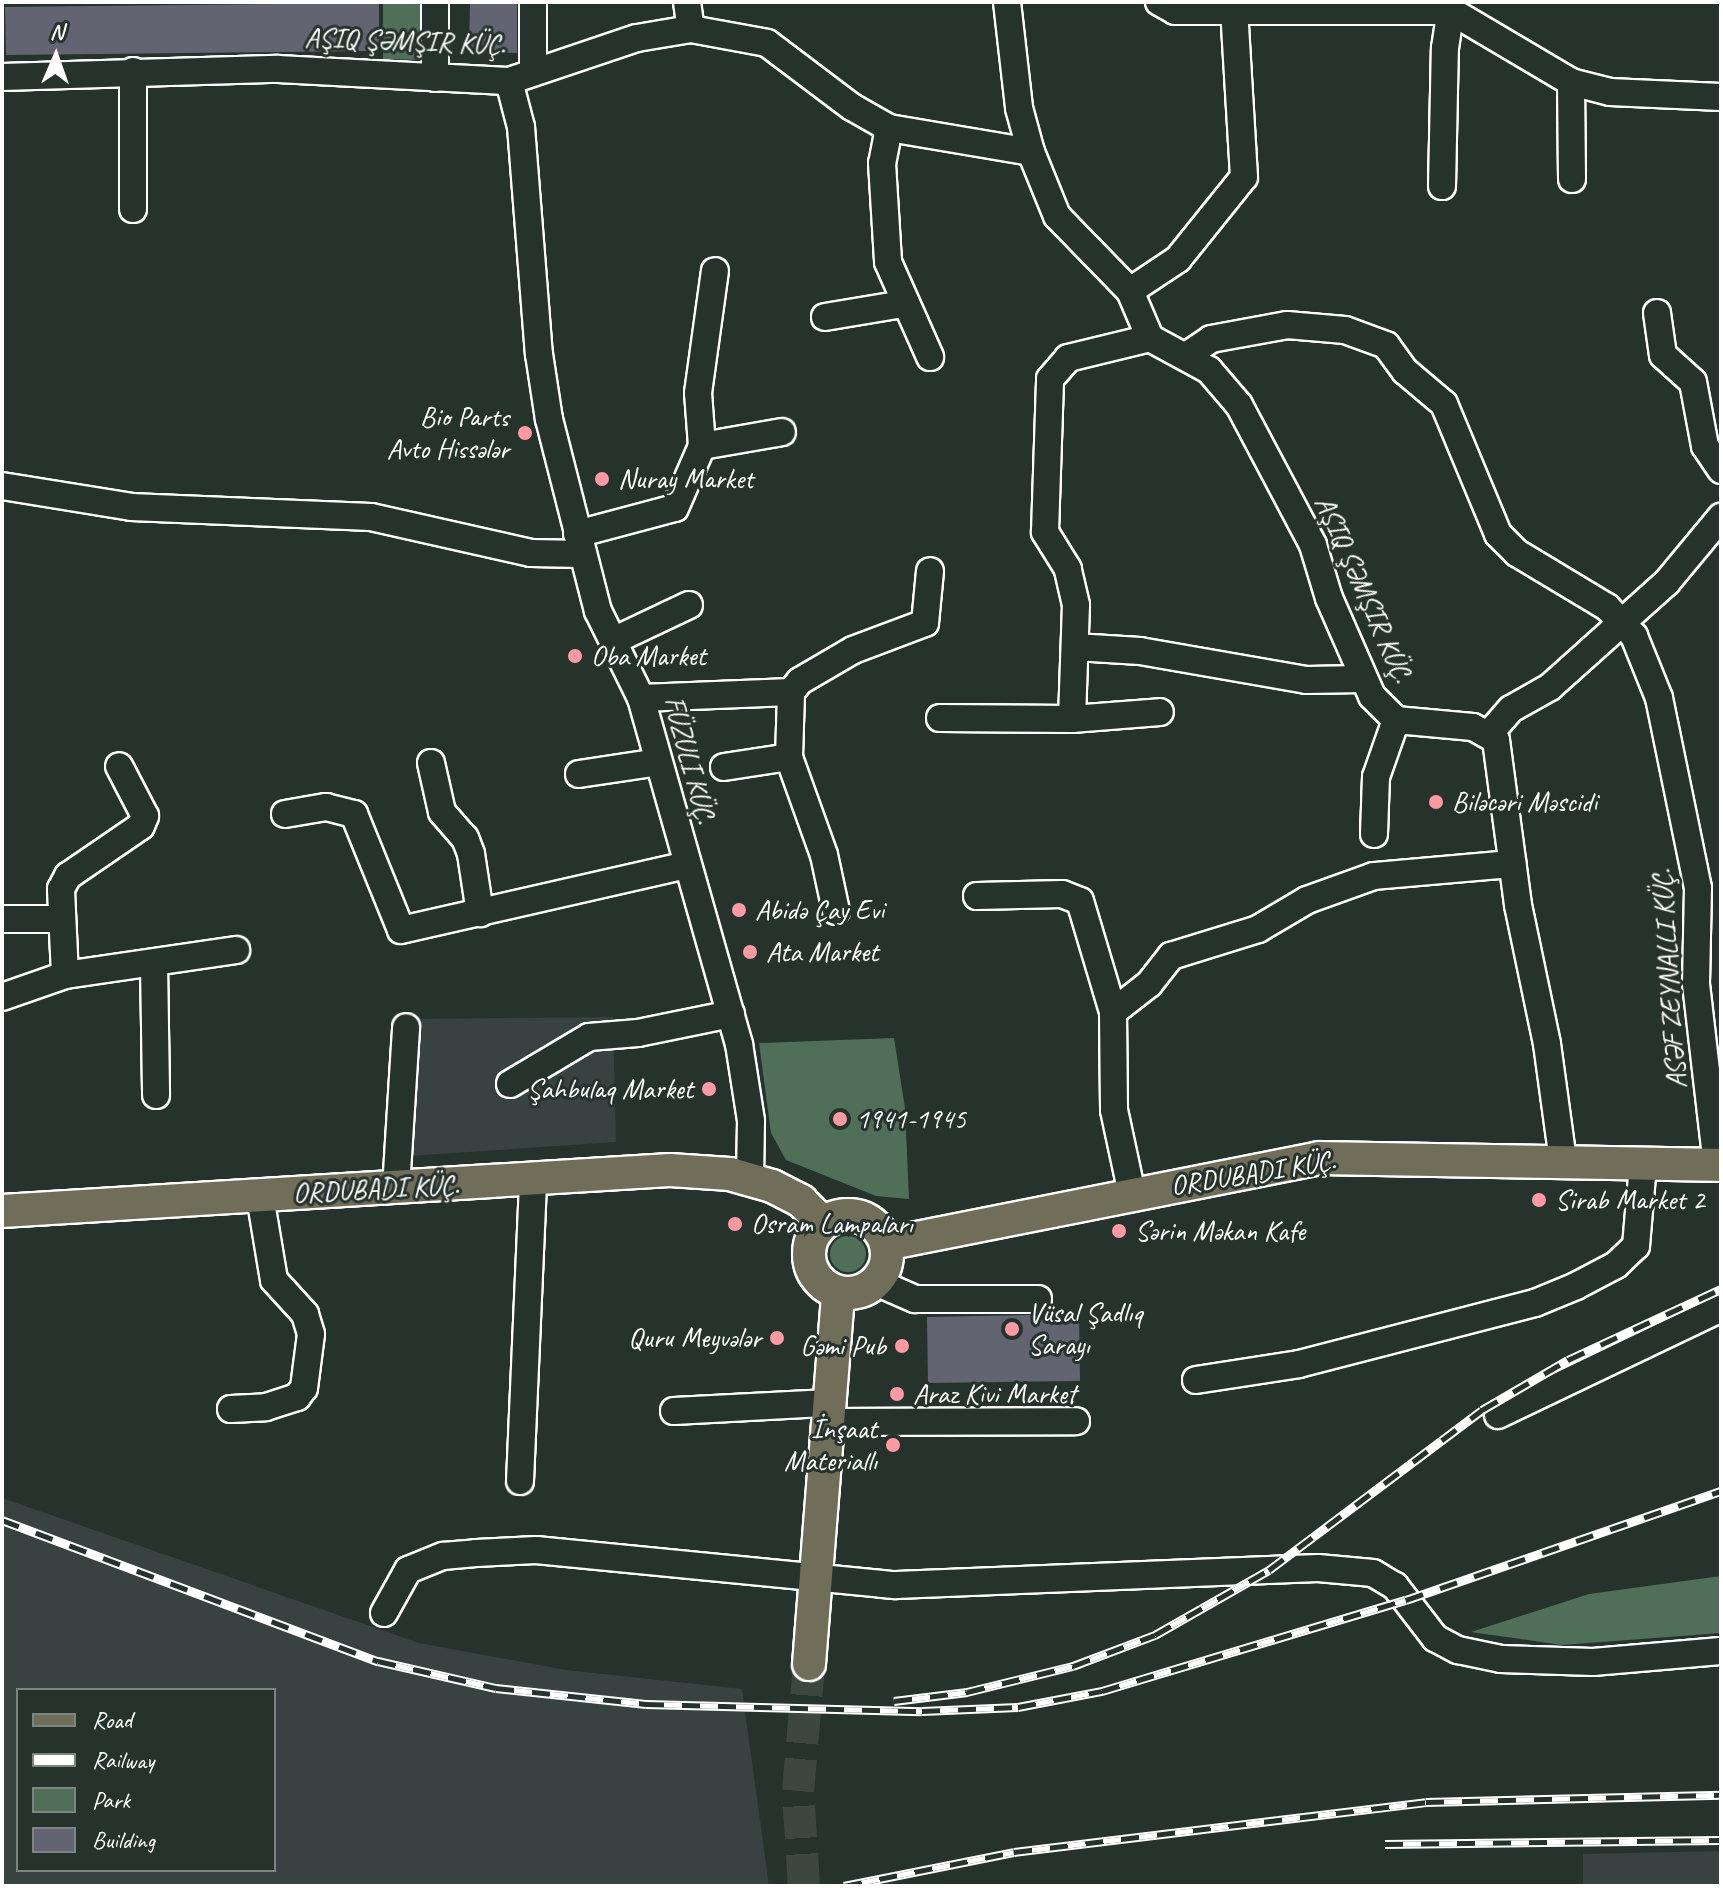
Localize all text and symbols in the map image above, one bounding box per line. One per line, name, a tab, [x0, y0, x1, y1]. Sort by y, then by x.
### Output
north arrow	[16, 16, 96, 96]
text: N	[50, 18, 64, 46]
street label: AŞIQ ŞƏMŞIR KÜÇ.	[304, 21, 506, 61]
place label: Bio Parts Avto Hissələr	[387, 400, 509, 466]
marker: Bio Parts Avto Hissələr	[516, 424, 534, 442]
place label: Nuray Market	[618, 462, 754, 496]
marker: Nuray Market	[593, 470, 611, 488]
street label: AŞIQ ŞƏMŞIR KÜÇ.	[1308, 490, 1420, 688]
place label: Oba Market	[591, 639, 707, 673]
marker: Oba Market	[566, 647, 584, 665]
street label: FÜZULI KÜÇ.	[657, 693, 723, 827]
place label: Biləcəri Məscidi	[1452, 785, 1597, 819]
marker: Biləcəri Məscidi	[1427, 793, 1445, 811]
street label: ASƏF ZEYNALLI KÜÇ.	[1645, 868, 1693, 1090]
place label: Abidə Çay Evi	[755, 893, 884, 927]
marker: Abidə Çay Evi	[730, 901, 748, 919]
place label: Ata Market	[766, 935, 879, 969]
marker: Ata Market	[741, 943, 759, 961]
place label: Şahbulaq Market	[527, 1072, 693, 1106]
marker: Şahbulaq Market	[700, 1080, 718, 1098]
place label: 1941-1945	[856, 1102, 966, 1136]
marker: 1941-1945	[831, 1110, 849, 1128]
street label: ORDUBADI KÜÇ.	[1168, 1143, 1338, 1203]
street label: ORDUBADI KÜÇ.	[292, 1168, 460, 1210]
place label: Sirab Market 2	[1555, 1183, 1705, 1217]
marker: Sirab Market 2	[1530, 1191, 1548, 1209]
place label: Osram Lampaları	[751, 1207, 913, 1241]
place label: Sərin Məkan Kafe	[1135, 1214, 1306, 1248]
marker: Osram Lampaları	[726, 1215, 744, 1233]
marker: Sərin Məkan Kafe	[1110, 1222, 1128, 1240]
place label: Vüsal Şadlıq Sarayı	[1028, 1296, 1143, 1362]
marker: Vüsal Şadlıq Sarayı	[1003, 1320, 1021, 1338]
place label: Quru Meyvələr	[628, 1321, 761, 1355]
marker: Quru Meyvələr	[768, 1329, 786, 1347]
place label: Gəmi Pub	[801, 1329, 886, 1363]
marker: Gəmi Pub	[893, 1337, 911, 1355]
place label: Araz Kivi Market	[913, 1377, 1077, 1411]
marker: Araz Kivi Market	[888, 1385, 906, 1403]
place label: İnşaat Materiallı	[784, 1412, 877, 1478]
marker: İnşaat Materiallı	[884, 1436, 902, 1454]
legend	[16, 1688, 276, 1872]
text: Road	[92, 1705, 132, 1735]
text: Railway	[92, 1745, 154, 1775]
text: Park	[92, 1785, 130, 1815]
text: Building	[92, 1825, 155, 1855]

